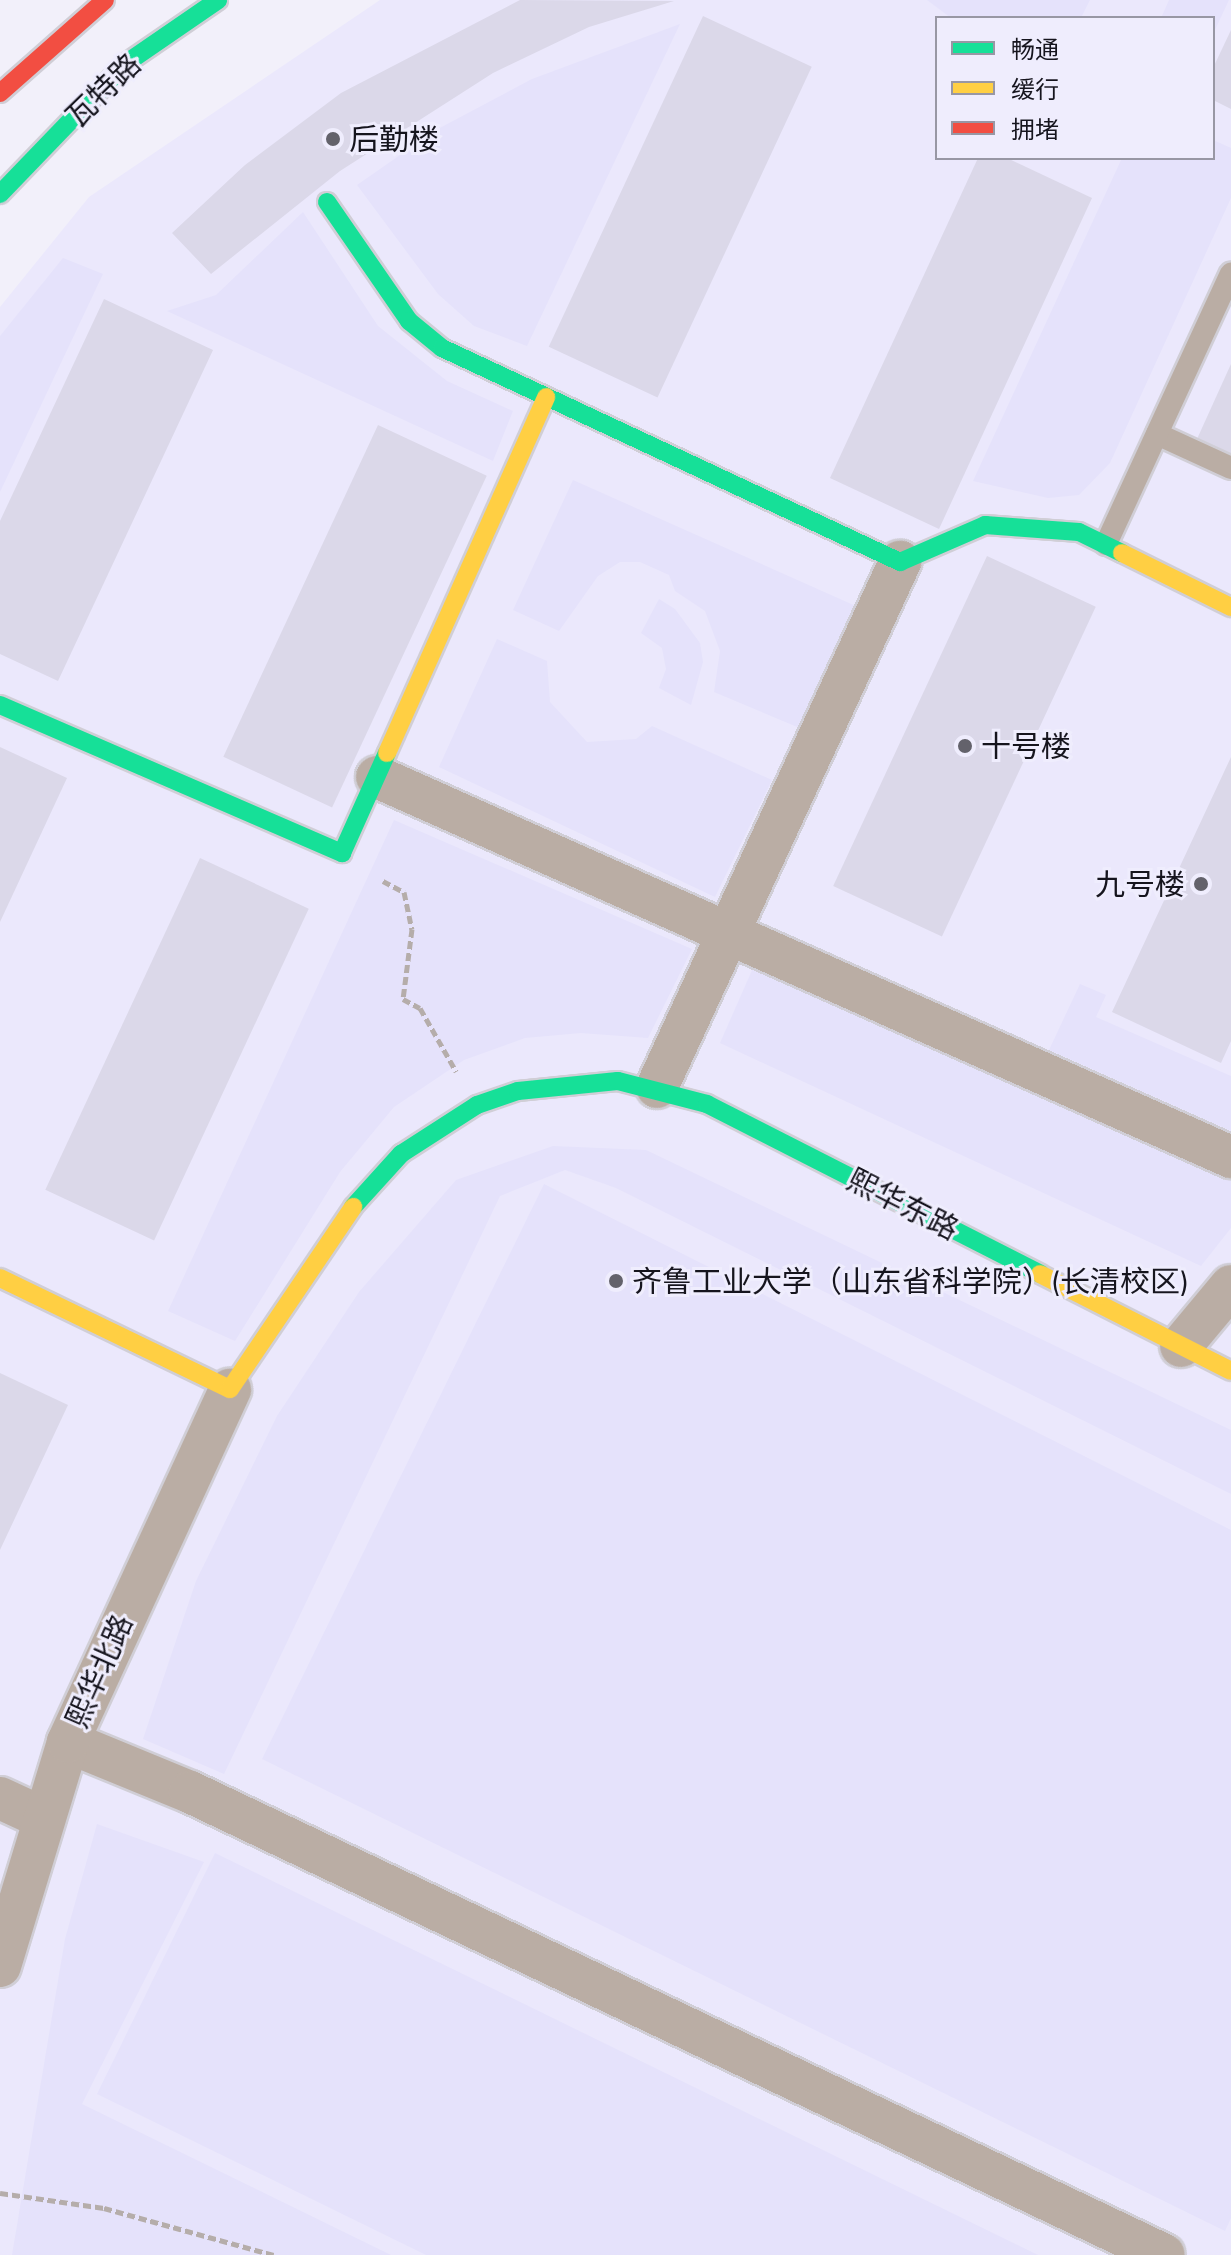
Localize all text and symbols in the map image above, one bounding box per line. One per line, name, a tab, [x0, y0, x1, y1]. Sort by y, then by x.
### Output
legend	[935, 16, 1215, 160]
text: 畅通	[1011, 31, 1059, 67]
street label: 瓦特路	[58, 46, 148, 134]
text: 缓行	[1011, 71, 1059, 107]
text: 拥堵	[1011, 111, 1059, 147]
place label: 后勤楼	[349, 121, 439, 157]
marker: 后勤楼	[324, 130, 342, 148]
place label: 十号楼	[981, 728, 1071, 764]
marker: 十号楼	[956, 737, 974, 755]
place label: 九号楼	[1095, 866, 1185, 902]
marker: 九号楼	[1192, 875, 1210, 893]
street label: 熙华东路	[841, 1161, 965, 1247]
place label: 齐鲁工业大学（山东省科学院）(长清校区)	[632, 1263, 1188, 1299]
marker: 齐鲁工业大学（山东省科学院）(长清校区)	[607, 1272, 625, 1290]
street label: 熙华北路	[58, 1609, 140, 1733]

